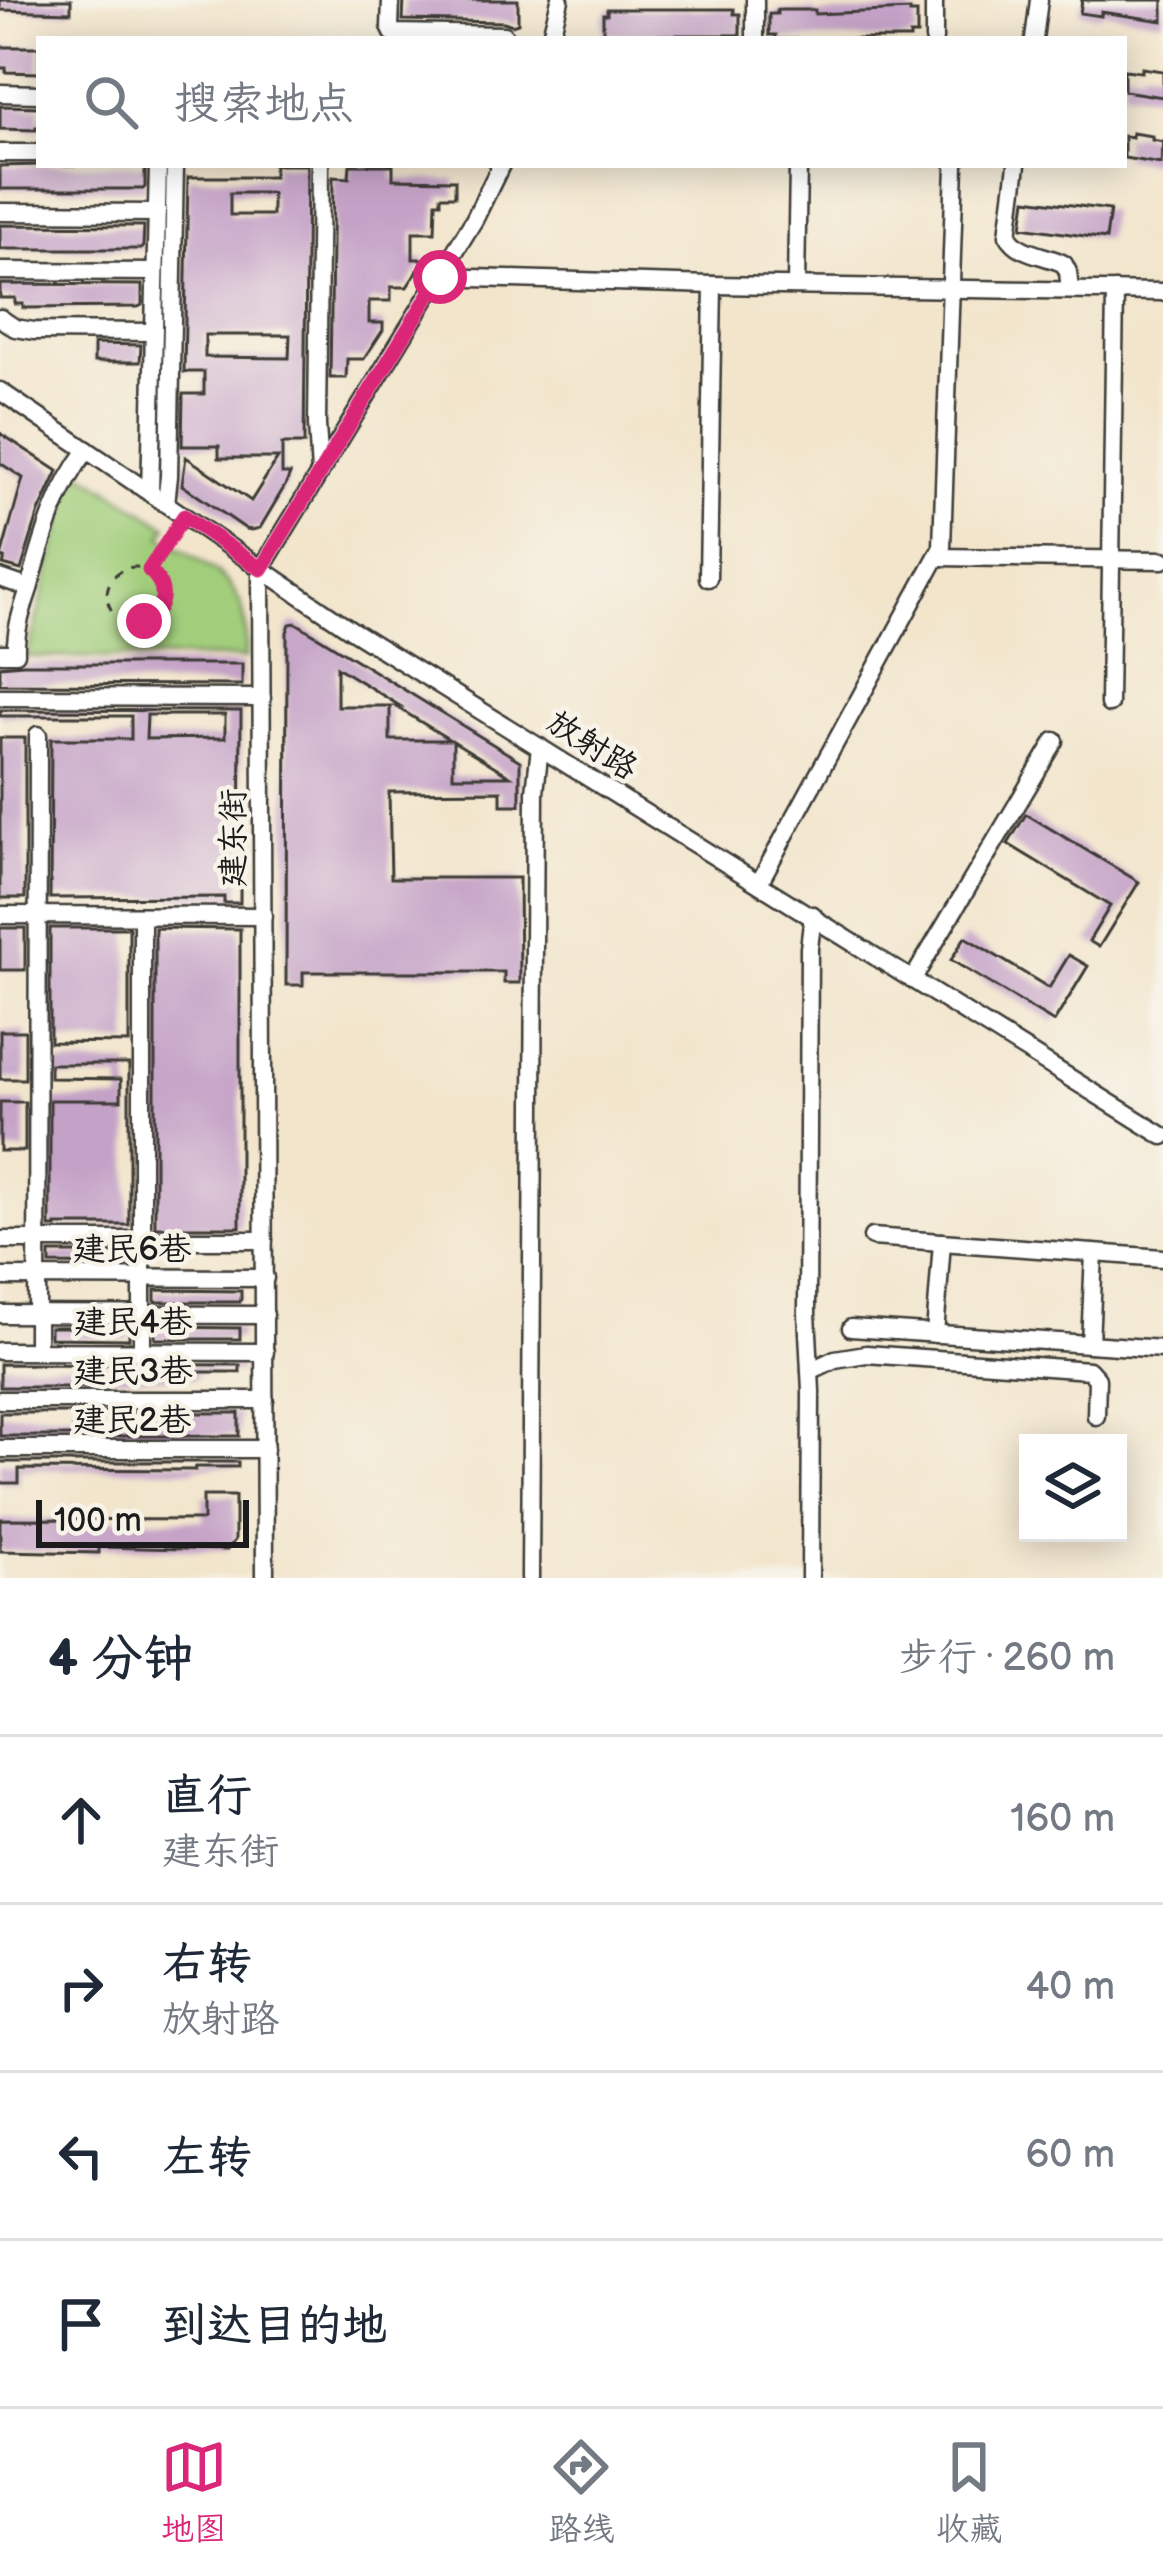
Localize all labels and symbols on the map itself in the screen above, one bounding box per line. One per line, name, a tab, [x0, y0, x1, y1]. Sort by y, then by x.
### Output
route start	[413, 250, 467, 304]
route end	[117, 594, 171, 648]
street label: 放射路	[539, 703, 645, 789]
street label: 建东街	[214, 789, 254, 888]
street label: 建民6巷	[72, 1230, 192, 1270]
street label: 建民4巷	[73, 1303, 193, 1343]
street label: 建民3巷	[73, 1352, 193, 1392]
street label: 建民2巷	[73, 1401, 191, 1441]
scale bar	[36, 1494, 249, 1547]

